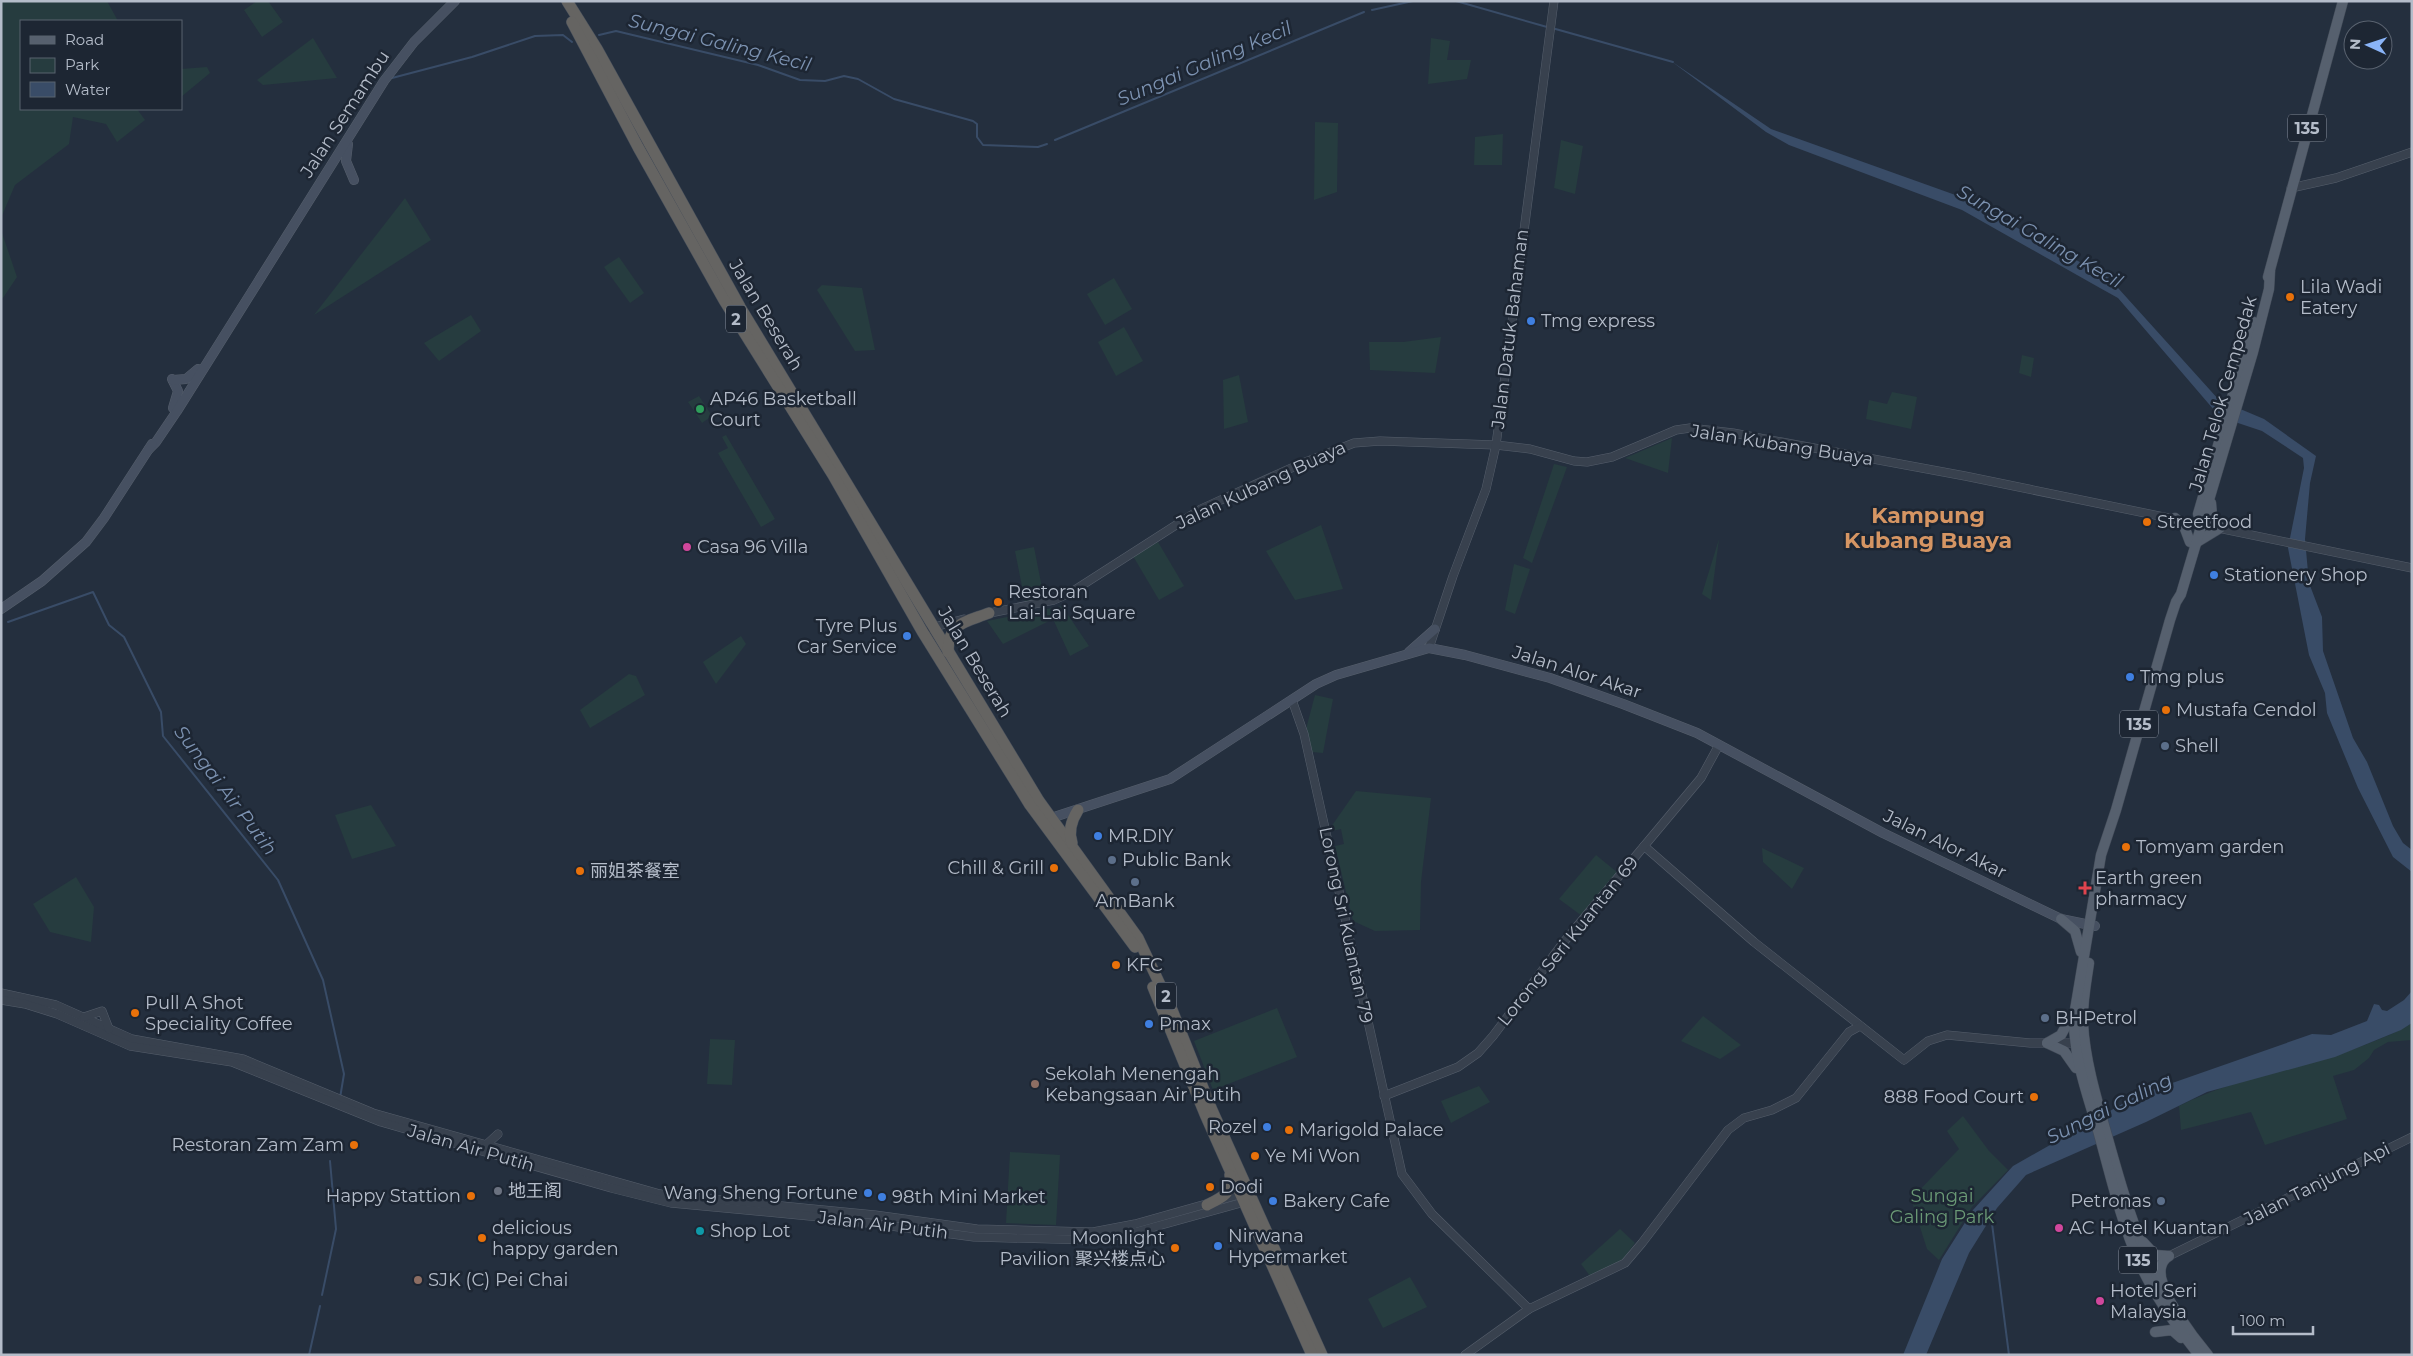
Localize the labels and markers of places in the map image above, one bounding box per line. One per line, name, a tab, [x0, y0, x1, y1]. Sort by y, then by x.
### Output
place label: Lila Wadi Eatery	[2300, 276, 2382, 319]
marker: Lila Wadi Eatery	[2284, 291, 2296, 303]
place label: Tmg express	[1541, 310, 1655, 332]
marker: Tmg express	[1525, 315, 1537, 327]
place label: AP46 Basketball Court	[710, 388, 857, 431]
marker: AP46 Basketball Court	[694, 403, 706, 415]
place label: Streetfood	[2157, 511, 2252, 533]
marker: Streetfood	[2141, 516, 2153, 528]
place label: Casa 96 Villa	[697, 536, 808, 558]
marker: Casa 96 Villa	[681, 541, 693, 553]
place label: Stationery Shop	[2224, 564, 2367, 586]
marker: Stationery Shop	[2208, 569, 2220, 581]
place label: Restoran Lai-Lai Square	[1008, 581, 1136, 624]
marker: Restoran Lai-Lai Square	[992, 596, 1004, 608]
place label: Tyre Plus Car Service	[797, 615, 897, 658]
marker: Tyre Plus Car Service	[901, 630, 913, 642]
place label: Tmg plus	[2140, 666, 2224, 688]
marker: Tmg plus	[2124, 671, 2136, 683]
place label: Mustafa Cendol	[2176, 699, 2317, 721]
marker: Mustafa Cendol	[2160, 704, 2172, 716]
place label: Shell	[2175, 735, 2219, 757]
marker: Shell	[2159, 740, 2171, 752]
place label: MR.DIY	[1108, 825, 1174, 847]
marker: MR.DIY	[1092, 830, 1104, 842]
place label: Tomyam garden	[2136, 836, 2284, 858]
marker: Tomyam garden	[2120, 841, 2132, 853]
place label: Public Bank	[1122, 849, 1231, 871]
marker: Public Bank	[1106, 854, 1118, 866]
place label: Chill & Grill	[948, 857, 1044, 879]
place label: 丽姐茶餐室	[590, 860, 680, 882]
marker: Chill & Grill	[1048, 862, 1060, 874]
marker: 丽姐茶餐室	[574, 865, 586, 877]
place label: Earth green pharmacy	[2095, 867, 2202, 910]
marker: AmBank	[1129, 876, 1141, 888]
marker: Earth green pharmacy	[2079, 882, 2091, 894]
place label: AmBank	[1095, 890, 1175, 912]
place label: KFC	[1126, 954, 1163, 976]
marker: KFC	[1110, 959, 1122, 971]
place label: Pull A Shot Speciality Coffee	[145, 992, 293, 1035]
marker: Pull A Shot Speciality Coffee	[129, 1007, 141, 1019]
place label: BHPetrol	[2055, 1007, 2137, 1029]
marker: BHPetrol	[2039, 1012, 2051, 1024]
place label: Pmax	[1159, 1013, 1211, 1035]
marker: Pmax	[1143, 1018, 1155, 1030]
place label: Sekolah Menengah Kebangsaan Air Putih	[1045, 1063, 1241, 1106]
marker: Sekolah Menengah Kebangsaan Air Putih	[1029, 1078, 1041, 1090]
place label: 888 Food Court	[1884, 1086, 2024, 1108]
marker: 888 Food Court	[2028, 1091, 2040, 1103]
place label: Rozel	[1208, 1116, 1257, 1138]
place label: Marigold Palace	[1299, 1119, 1444, 1141]
marker: Rozel	[1261, 1121, 1273, 1133]
marker: Marigold Palace	[1283, 1124, 1295, 1136]
place label: Restoran Zam Zam	[171, 1134, 344, 1156]
marker: Restoran Zam Zam	[348, 1139, 360, 1151]
place label: Ye Mi Won	[1265, 1145, 1360, 1167]
marker: Ye Mi Won	[1249, 1150, 1261, 1162]
place label: Dodi	[1220, 1176, 1263, 1198]
place label: 地王阁	[508, 1180, 562, 1202]
marker: Dodi	[1204, 1181, 1216, 1193]
place label: Wang Sheng Fortune	[664, 1182, 858, 1204]
place label: Happy Stattion	[326, 1185, 461, 1207]
marker: 地王阁	[492, 1185, 504, 1197]
place label: 98th Mini Market	[892, 1186, 1046, 1208]
marker: Wang Sheng Fortune	[862, 1187, 874, 1199]
marker: Happy Stattion	[465, 1190, 477, 1202]
place label: Bakery Cafe	[1283, 1190, 1390, 1212]
place label: Petronas	[2070, 1190, 2151, 1212]
marker: 98th Mini Market	[876, 1191, 888, 1203]
marker: Bakery Cafe	[1267, 1195, 1279, 1207]
marker: Petronas	[2155, 1195, 2167, 1207]
place label: delicious happy garden	[492, 1217, 619, 1260]
place label: AC Hotel Kuantan	[2069, 1217, 2230, 1239]
place label: Shop Lot	[710, 1220, 791, 1242]
marker: AC Hotel Kuantan	[2053, 1222, 2065, 1234]
marker: Shop Lot	[694, 1225, 706, 1237]
place label: Nirwana Hypermarket	[1228, 1225, 1348, 1268]
place label: Moonlight Pavilion 聚兴楼点心	[999, 1227, 1165, 1270]
marker: delicious happy garden	[476, 1232, 488, 1244]
marker: Nirwana Hypermarket	[1212, 1240, 1224, 1252]
marker: Moonlight Pavilion 聚兴楼点心	[1169, 1242, 1181, 1254]
place label: SJK (C) Pei Chai	[428, 1269, 568, 1291]
marker: SJK (C) Pei Chai	[412, 1274, 424, 1286]
place label: Hotel Seri Malaysia	[2110, 1280, 2197, 1323]
marker: Hotel Seri Malaysia	[2094, 1295, 2106, 1307]

